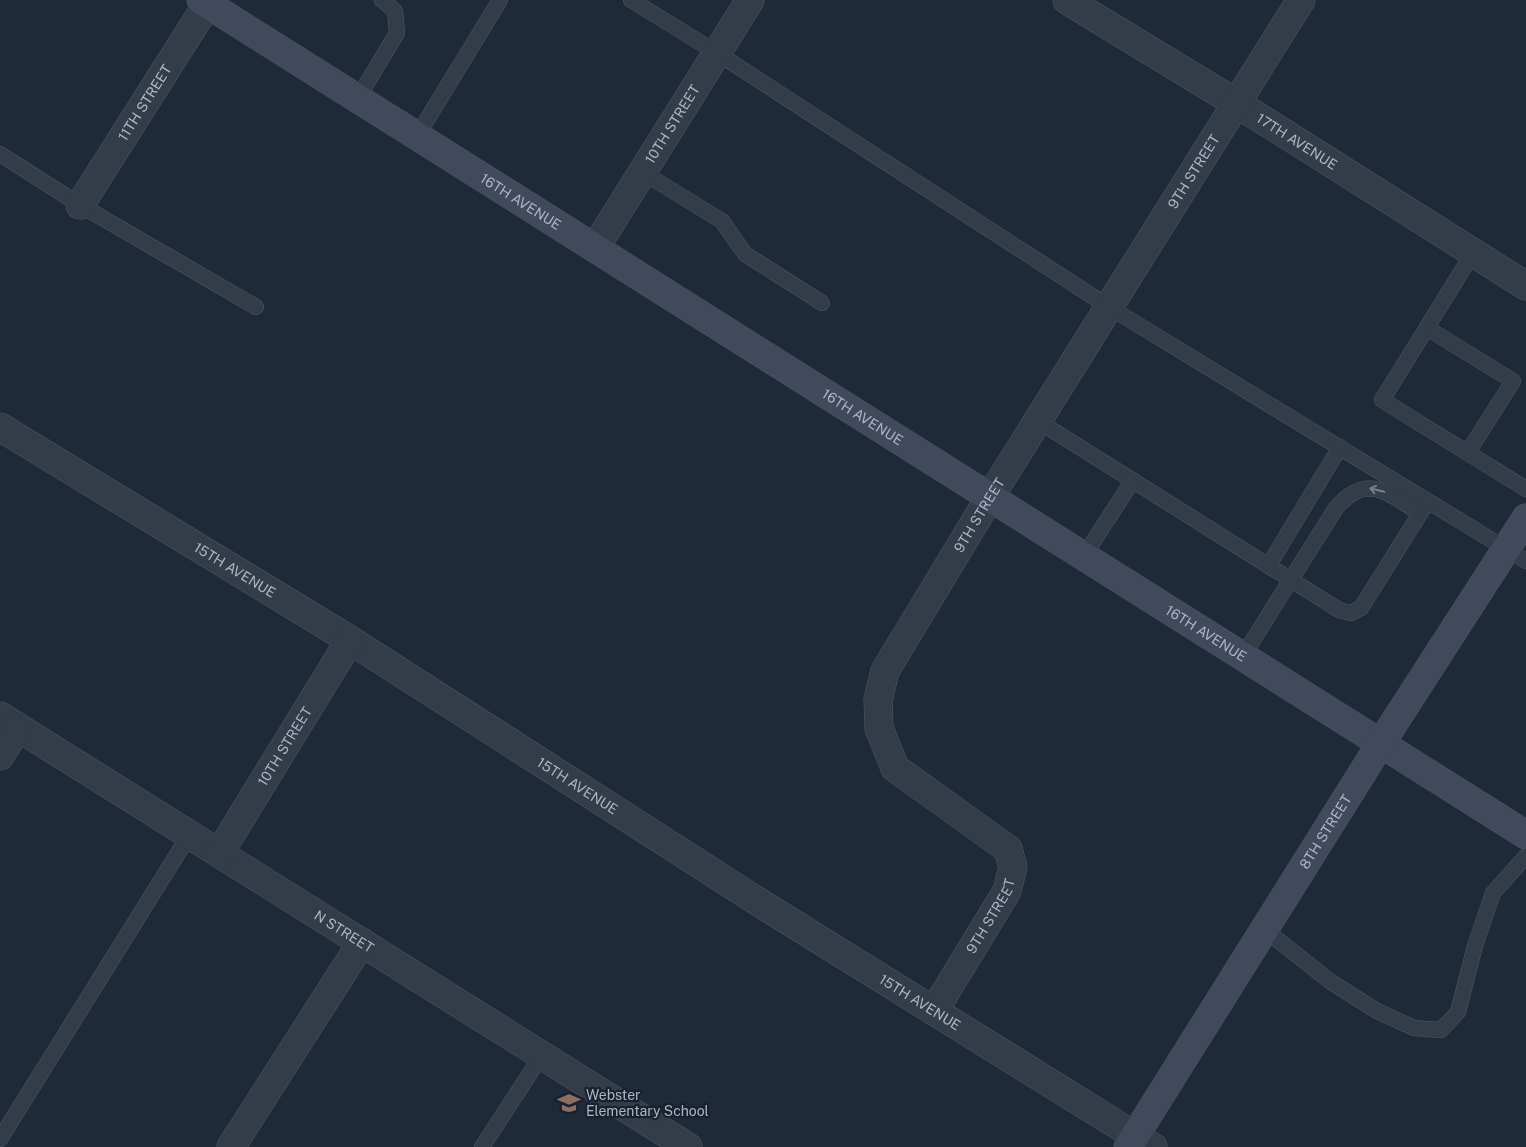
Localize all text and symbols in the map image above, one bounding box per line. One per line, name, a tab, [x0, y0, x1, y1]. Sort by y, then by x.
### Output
street label: 11TH STREET	[115, 62, 175, 144]
street label: 10TH STREET	[642, 82, 703, 166]
street label: 17TH AVENUE	[1254, 110, 1340, 173]
street label: 9TH STREET	[1165, 132, 1223, 211]
street label: 16TH AVENUE	[477, 170, 564, 233]
street label: 16TH AVENUE	[819, 386, 906, 448]
street label: 9TH STREET	[951, 475, 1008, 555]
one-way arrow	[1370, 485, 1386, 494]
street label: 15TH AVENUE	[191, 539, 279, 601]
street label: 16TH AVENUE	[1163, 602, 1249, 665]
street label: 10TH STREET	[255, 704, 315, 789]
street label: 15TH AVENUE	[534, 754, 621, 818]
street label: 8TH STREET	[1296, 792, 1355, 872]
street label: 9TH STREET	[963, 877, 1018, 956]
street label: N STREET	[311, 907, 377, 956]
street label: 15TH AVENUE	[876, 971, 963, 1033]
place label: Webster Elementary School	[586, 1087, 709, 1119]
school or university icon: Webster Elementary School	[556, 1090, 582, 1116]

